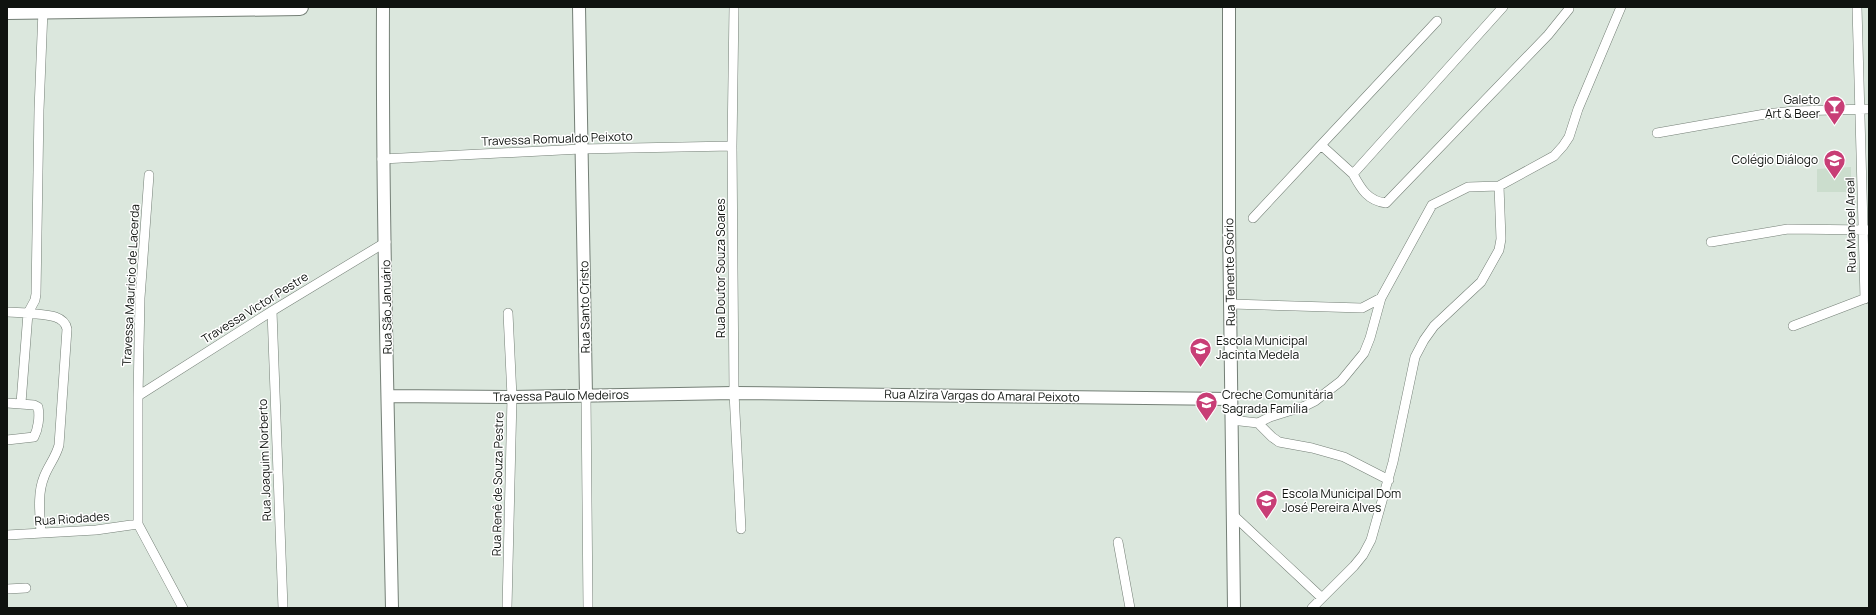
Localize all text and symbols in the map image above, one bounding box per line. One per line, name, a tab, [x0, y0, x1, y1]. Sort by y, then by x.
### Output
place label: Galeto Art & Beer	[1765, 91, 1821, 122]
bar icon: Galeto Art & Beer	[1822, 94, 1848, 127]
street label: Travessa Romualdo Peixoto	[481, 127, 633, 150]
school or university icon: Colégio Diálogo	[1821, 147, 1847, 180]
place label: Colégio Diálogo	[1731, 151, 1818, 168]
street label: Rua Manoel Areal	[1841, 177, 1860, 273]
street label: Rua Doutor Souza Soares	[712, 198, 729, 338]
street label: Travessa Mauricio de Lacerda	[118, 204, 143, 366]
street label: Rua Tenente Osório	[1220, 218, 1239, 326]
street label: Rua São Januário	[377, 260, 396, 355]
street label: Rua Santo Cristo	[575, 261, 594, 354]
street label: Travessa Victor Pestre	[198, 268, 311, 347]
place label: Escola Municipal Jacinta Medela	[1216, 332, 1308, 363]
school or university icon: Escola Municipal Jacinta Medela	[1187, 335, 1213, 368]
street label: Rua Alzira Vargas do Amaral Peixoto	[884, 385, 1080, 406]
street label: Travessa Paulo Medeiros	[493, 386, 629, 405]
place label: Creche Comunitária Sagrada Família	[1222, 386, 1333, 417]
school or university icon: Creche Comunitária Sagrada Família	[1193, 389, 1219, 422]
street label: Rua Joaquim Norberto	[254, 399, 275, 522]
street label: Rua Renê de Souza Pestre	[488, 412, 507, 556]
place label: Escola Municipal Dom José Pereira Alves	[1282, 485, 1401, 516]
school or university icon: Escola Municipal Dom José Pereira Alves	[1254, 488, 1280, 521]
street label: Rua Riodades	[34, 507, 110, 530]

